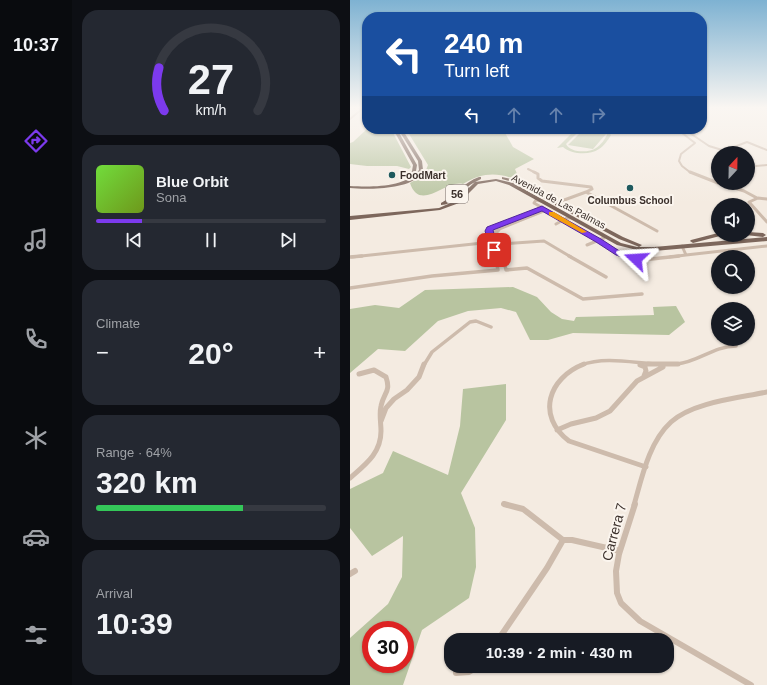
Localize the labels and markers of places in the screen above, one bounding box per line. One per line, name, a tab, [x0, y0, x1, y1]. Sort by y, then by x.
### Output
marker: FoodMart	[387, 170, 397, 180]
place label: FoodMart	[400, 170, 446, 181]
marker: Columbus School	[625, 183, 635, 193]
place label: Columbus School	[588, 195, 673, 206]
pin	[477, 233, 511, 267]

